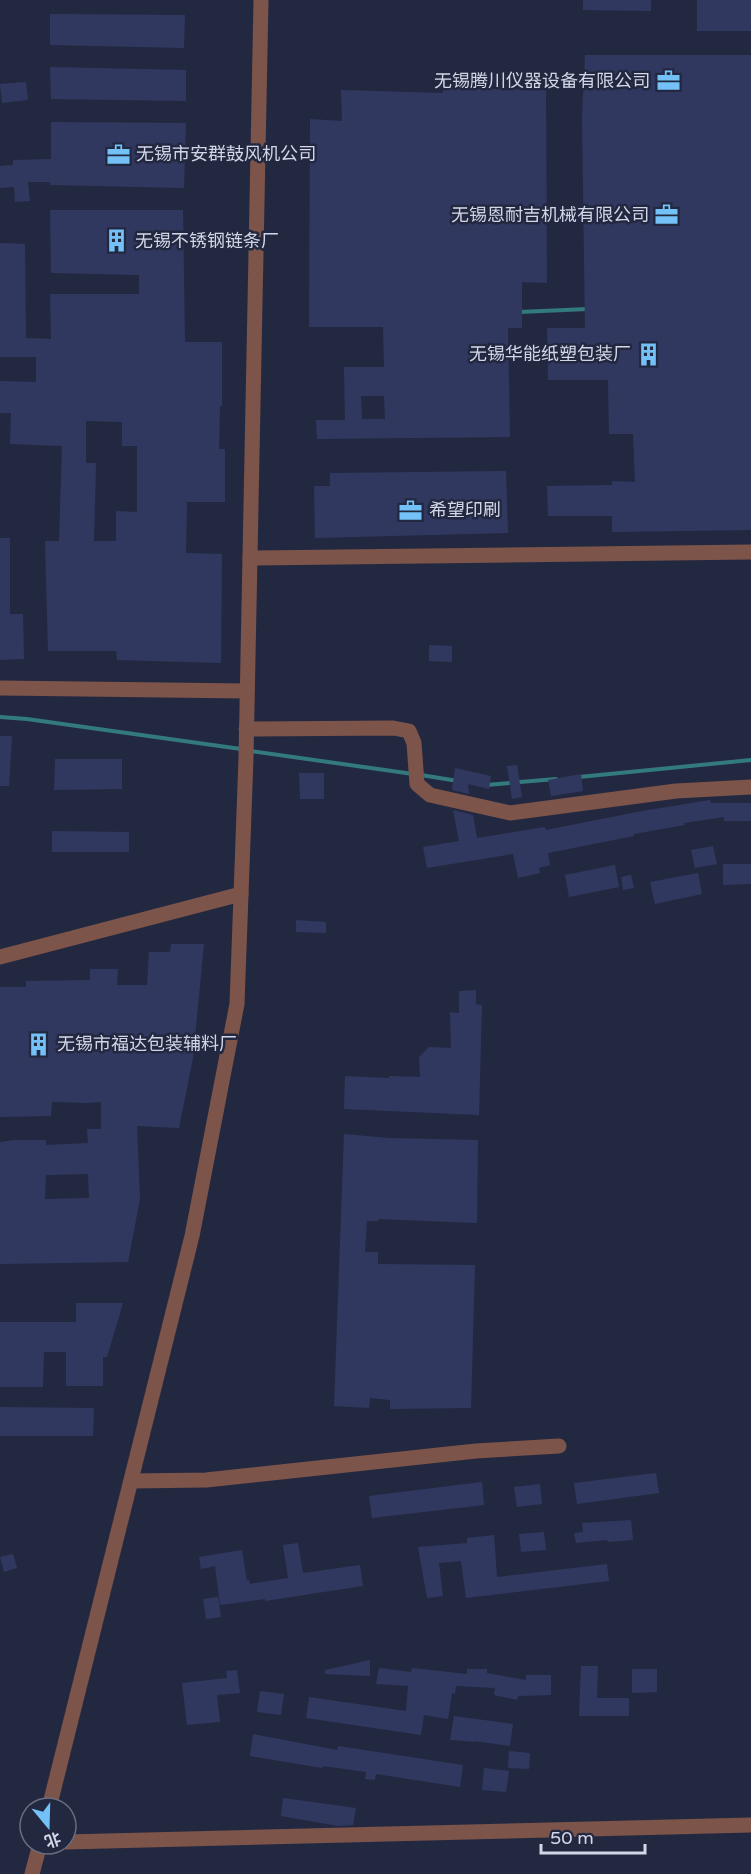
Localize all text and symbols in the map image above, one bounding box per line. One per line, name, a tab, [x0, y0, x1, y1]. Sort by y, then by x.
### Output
office icon: 无锡腾川仪器设备有限公司	[655, 68, 681, 94]
place label: 无锡腾川仪器设备有限公司	[434, 70, 650, 92]
office icon: 无锡市安群鼓风机公司	[105, 141, 131, 167]
place label: 无锡市安群鼓风机公司	[136, 143, 316, 165]
office icon: 无锡恩耐吉机械有限公司	[654, 202, 680, 228]
place label: 无锡恩耐吉机械有限公司	[451, 204, 649, 226]
building icon: 无锡不锈钢链条厂	[104, 228, 130, 254]
place label: 无锡不锈钢链条厂	[135, 230, 279, 252]
building icon: 无锡华能纸塑包装厂	[636, 341, 662, 367]
place label: 无锡华能纸塑包装厂	[469, 343, 631, 365]
office icon: 希望印刷	[398, 497, 424, 523]
place label: 希望印刷	[429, 499, 501, 521]
building icon: 无锡市福达包装辅料厂	[26, 1031, 52, 1057]
place label: 无锡市福达包装辅料厂	[57, 1033, 237, 1055]
north arrow	[18, 1796, 78, 1856]
scale bar	[541, 1817, 644, 1855]
text: 北	[42, 1827, 63, 1851]
text: 50 m	[550, 1827, 594, 1849]

